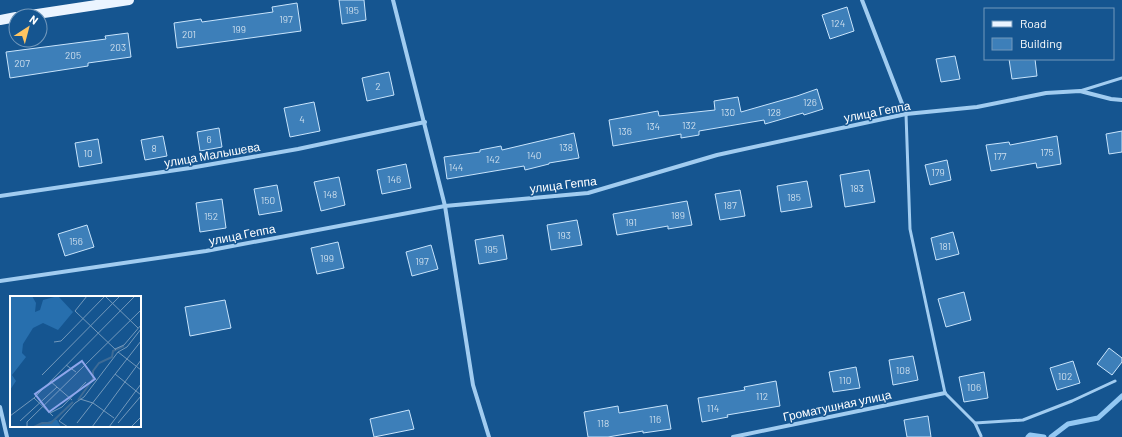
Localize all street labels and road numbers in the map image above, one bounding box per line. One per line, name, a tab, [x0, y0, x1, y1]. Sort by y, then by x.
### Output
street label: улица Геппа	[843, 98, 912, 125]
street label: улица Малышева	[163, 139, 261, 170]
street label: улица Геппа	[529, 173, 598, 196]
street label: улица Геппа	[208, 221, 277, 248]
street label: Громатушная улица	[782, 387, 893, 424]

